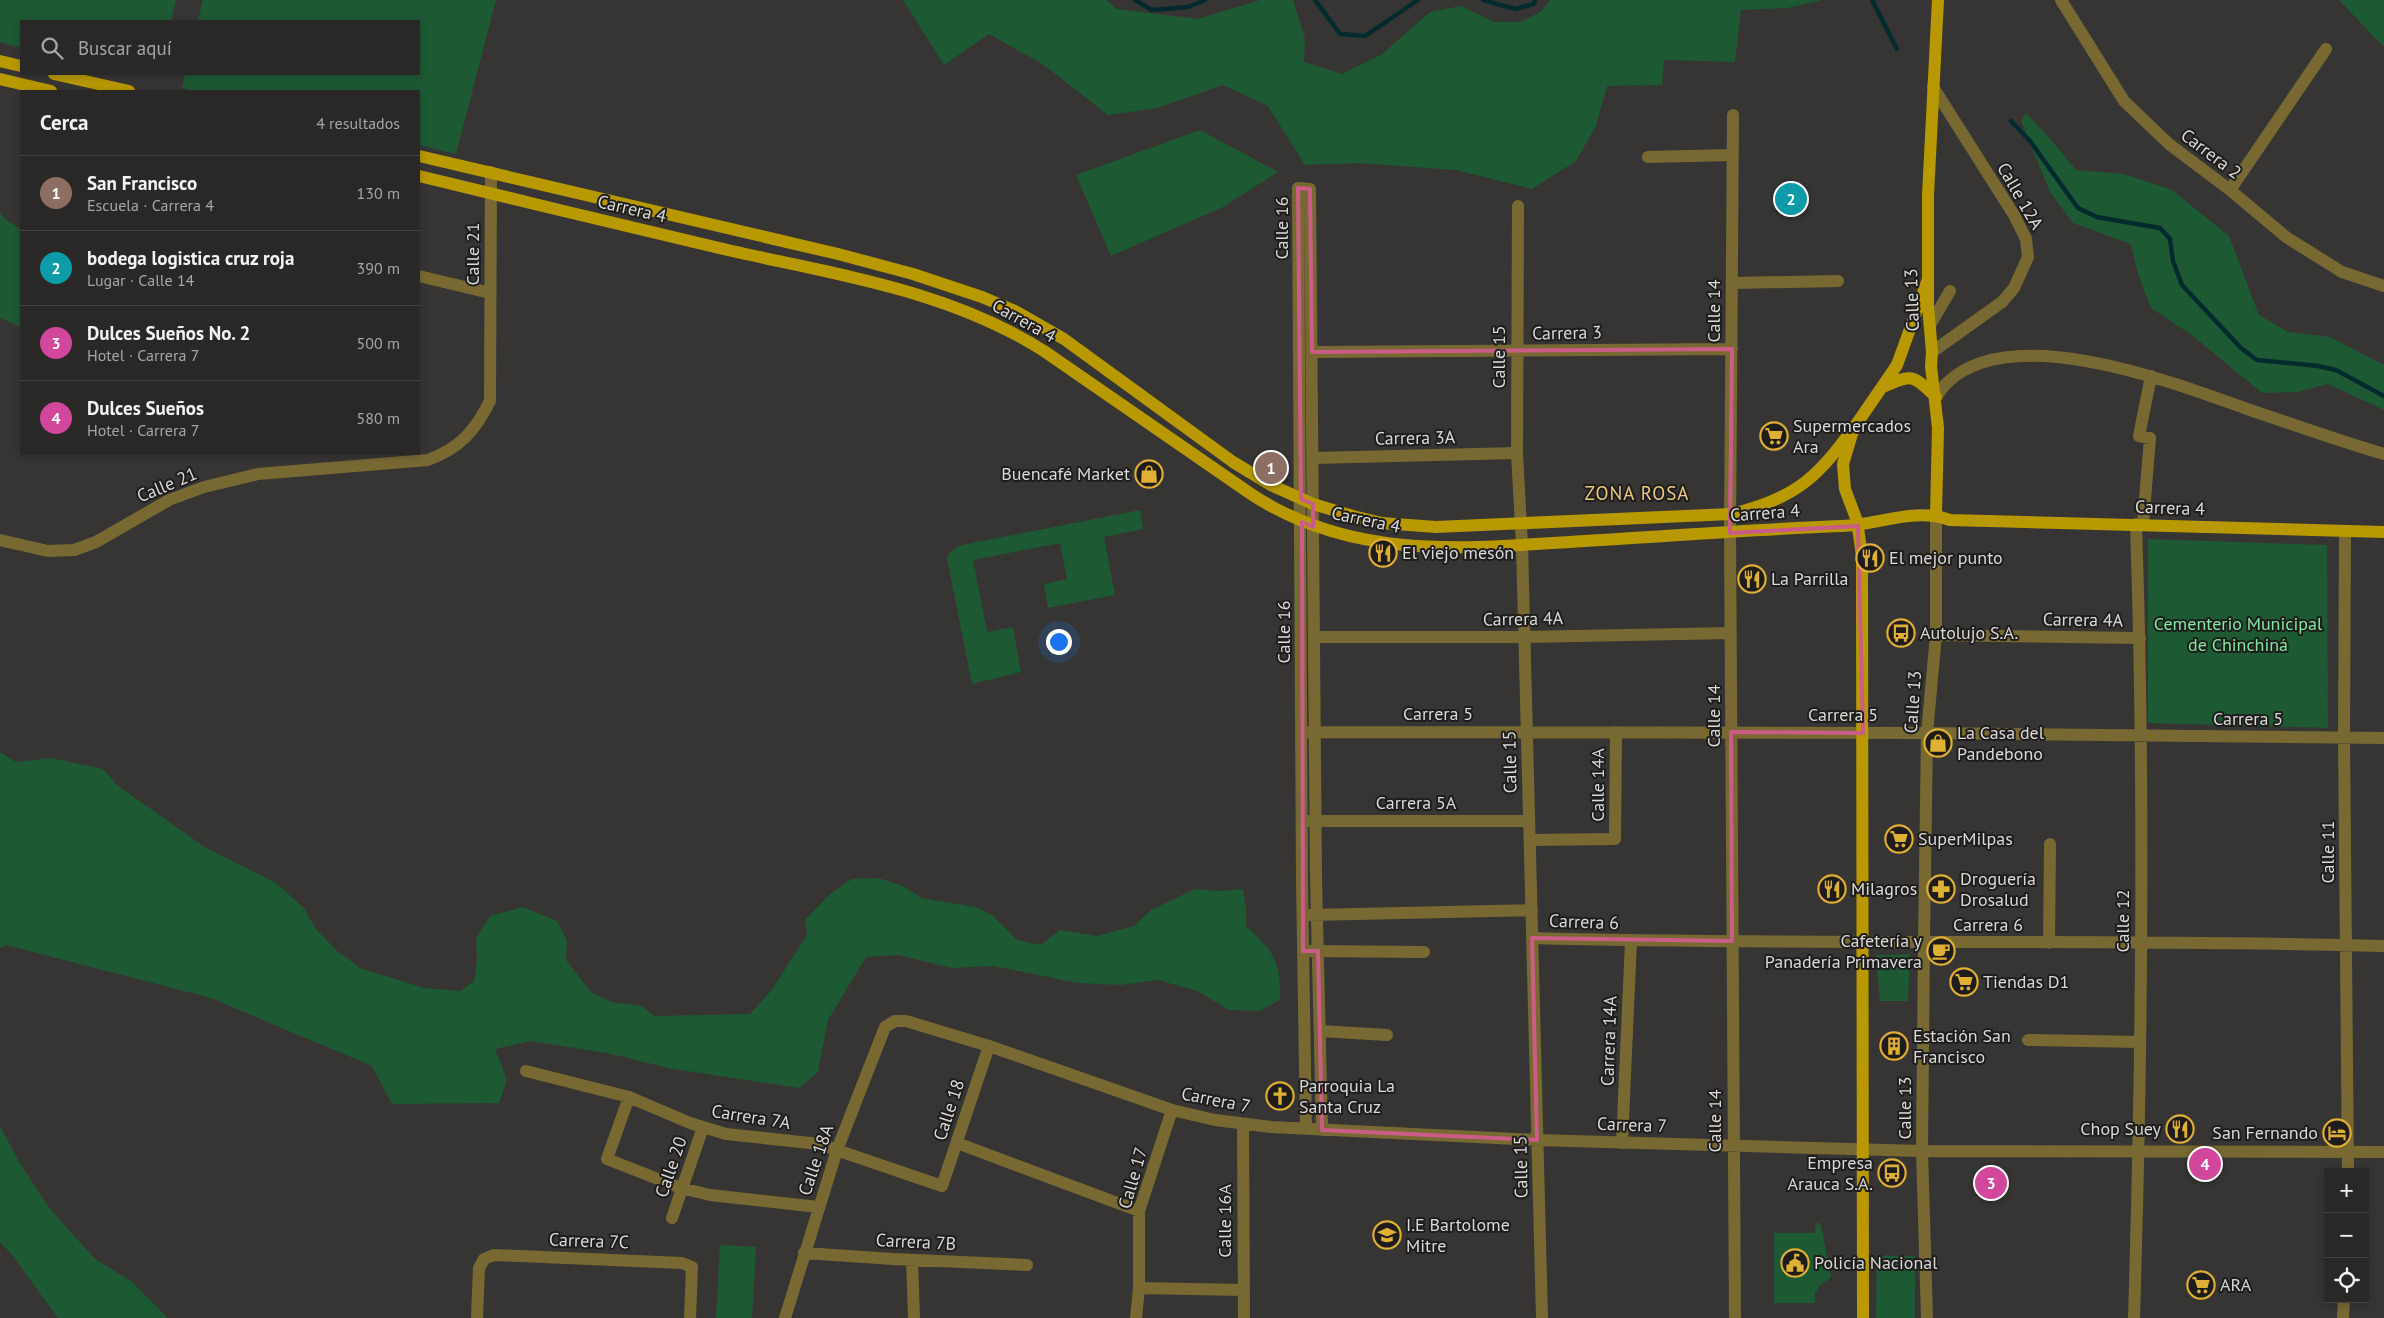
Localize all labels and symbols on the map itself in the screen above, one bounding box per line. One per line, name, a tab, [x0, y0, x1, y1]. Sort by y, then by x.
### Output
street label: Carrera 2	[2176, 123, 2246, 184]
street label: Calle 12A	[1992, 158, 2049, 234]
pin: 2	[1775, 180, 1807, 218]
street label: Carrera 4	[595, 189, 669, 228]
street label: Calle 16	[1270, 197, 1293, 259]
street label: Calle 21	[461, 223, 484, 285]
street label: Calle 13	[1899, 268, 1924, 332]
street label: Calle 14	[1702, 279, 1725, 342]
street label: Carrera 4	[988, 294, 1061, 348]
street label: Carrera 3	[1532, 320, 1602, 345]
street label: Calle 15	[1487, 326, 1510, 388]
place label: Supermercados Ara	[1793, 414, 1911, 458]
supermarket icon: Supermercados Ara	[1759, 421, 1789, 451]
street label: Carrera 3A	[1375, 425, 1456, 450]
pin: 1	[1255, 449, 1287, 487]
shop icon: Buencafé Market	[1134, 459, 1164, 489]
street label: Calle 21	[133, 462, 200, 507]
place label: Buencafé Market	[1001, 462, 1130, 485]
district label: ZONA ROSA	[1585, 481, 1689, 505]
street label: Carrera 4	[2135, 495, 2206, 520]
street label: Carrera 4	[1729, 499, 1801, 526]
street label: Carrera 4	[1330, 501, 1403, 538]
restaurant icon: El viejo mesón	[1368, 538, 1398, 568]
place label: El viejo mesón	[1402, 541, 1514, 564]
restaurant icon: El mejor punto	[1855, 543, 1885, 573]
place label: El mejor punto	[1889, 546, 2003, 569]
restaurant icon: La Parrilla	[1737, 564, 1767, 594]
place label: La Parrilla	[1771, 567, 1849, 590]
street label: Calle 16	[1272, 601, 1295, 663]
street label: Carrera 4A	[1483, 606, 1564, 631]
street label: Carrera 4A	[2043, 607, 2124, 632]
park label: Cementerio Municipal de Chinchiná	[2154, 612, 2323, 656]
bus stop icon: Autolujo S.A.	[1886, 618, 1916, 648]
place label: Autolujo S.A.	[1920, 621, 2018, 644]
your location	[1046, 629, 1072, 655]
street label: Calle 13	[1899, 670, 1926, 734]
street label: Calle 14	[1702, 684, 1725, 747]
street label: Carrera 5	[1403, 702, 1473, 725]
street label: Carrera 5	[1808, 703, 1878, 726]
street label: Carrera 5	[2213, 707, 2283, 730]
place label: La Casa del Pandebono	[1957, 721, 2045, 765]
shop icon: La Casa del Pandebono	[1923, 728, 1953, 758]
street label: Calle 15	[1497, 730, 1522, 794]
street label: Calle 14A	[1586, 748, 1609, 822]
street label: Carrera 5A	[1376, 791, 1457, 814]
street label: Calle 11	[2316, 821, 2339, 883]
supermarket icon: SuperMilpas	[1884, 824, 1914, 854]
place label: SuperMilpas	[1918, 827, 2013, 850]
place label: Droguería Drosalud	[1960, 867, 2036, 911]
restaurant icon: Milagros	[1817, 874, 1847, 904]
pharmacy icon: Droguería Drosalud	[1926, 874, 1956, 904]
place label: Milagros	[1851, 877, 1917, 900]
street label: Calle 12	[2111, 890, 2134, 952]
street label: Carrera 6	[1549, 909, 1619, 934]
street label: Carrera 6	[1953, 913, 2023, 936]
place label: Cafetería y Panadería Primavera	[1765, 929, 1923, 973]
cafe icon: Cafetería y Panadería Primavera	[1926, 936, 1956, 966]
supermarket icon: Tiendas D1	[1949, 967, 1979, 997]
place label: Tiendas D1	[1983, 970, 2069, 993]
street label: Carrera 14A	[1595, 995, 1622, 1087]
place label: Estación San Francisco	[1913, 1024, 2011, 1068]
building icon: Estación San Francisco	[1879, 1031, 1909, 1061]
place label: Parroquia La Santa Cruz	[1299, 1074, 1395, 1118]
street label: Calle 18	[928, 1076, 969, 1143]
street label: Calle 13	[1893, 1077, 1916, 1139]
church icon: Parroquia La Santa Cruz	[1265, 1081, 1295, 1111]
street label: Carrera 7	[1180, 1082, 1253, 1117]
street label: Calle 14	[1703, 1089, 1726, 1152]
street label: Carrera 7A	[710, 1099, 793, 1134]
street label: Carrera 7	[1597, 1112, 1667, 1137]
restaurant icon: Chop Suey	[2165, 1114, 2195, 1144]
place label: Chop Suey	[2080, 1117, 2162, 1140]
hotel icon: San Fernando	[2322, 1118, 2352, 1148]
street label: Calle 18A	[793, 1121, 839, 1198]
place label: San Fernando	[2212, 1121, 2318, 1144]
street label: Calle 20	[649, 1133, 692, 1200]
street label: Calle 15	[1508, 1135, 1533, 1199]
street label: Calle 17	[1113, 1144, 1152, 1211]
pin: 4	[2189, 1145, 2221, 1183]
place label: Empresa Arauca S.A.	[1788, 1151, 1873, 1195]
bus stop icon: Empresa Arauca S.A.	[1877, 1158, 1907, 1188]
pin: 3	[1975, 1164, 2007, 1202]
street label: Calle 16A	[1213, 1184, 1236, 1258]
place label: I.E Bartolome Mitre	[1406, 1213, 1510, 1257]
school or university icon: I.E Bartolome Mitre	[1372, 1220, 1402, 1250]
street label: Carrera 7C	[549, 1228, 629, 1253]
street label: Carrera 7B	[875, 1228, 957, 1255]
public building icon: Policía Nacional	[1780, 1248, 1810, 1278]
place label: Policía Nacional	[1814, 1251, 1938, 1274]
supermarket icon: ARA	[2186, 1270, 2216, 1300]
place label: ARA	[2220, 1273, 2252, 1296]

